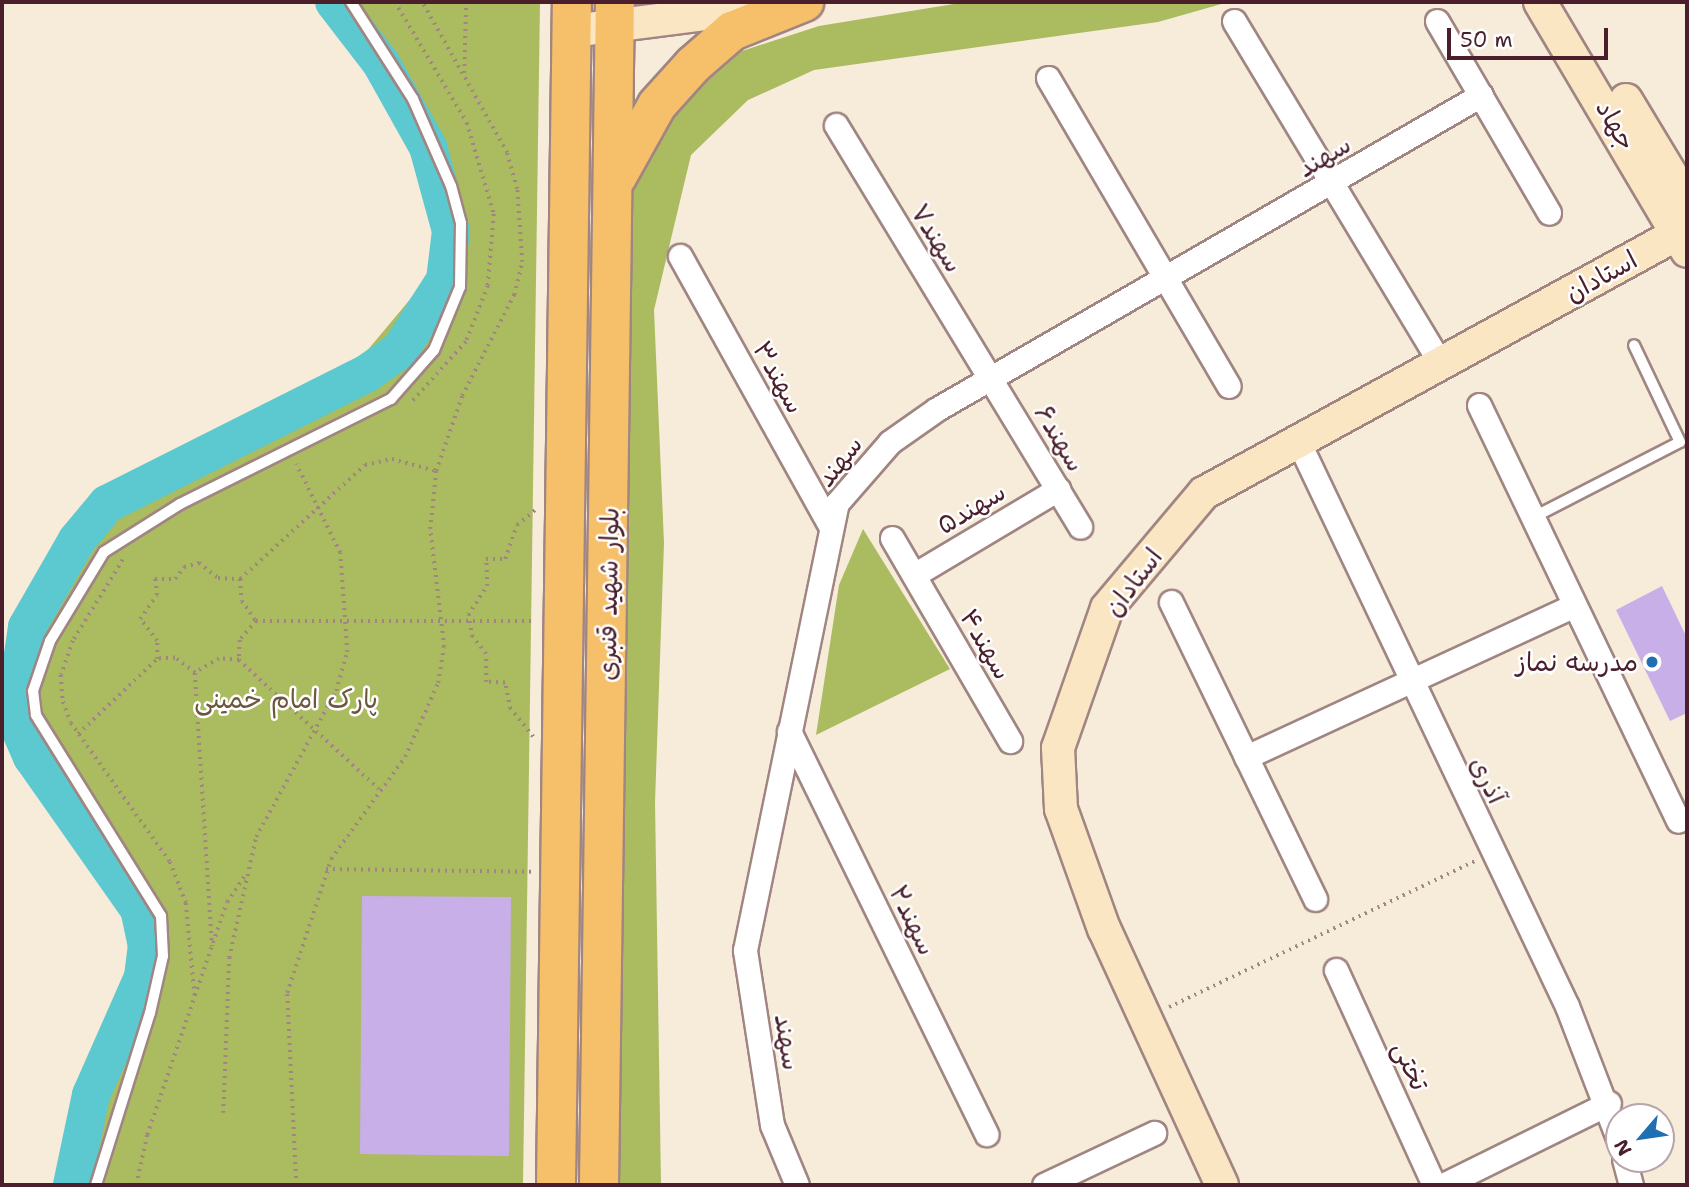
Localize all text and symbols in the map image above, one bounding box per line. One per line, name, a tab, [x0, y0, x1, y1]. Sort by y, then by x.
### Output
scale bar	[1451, 14, 1612, 58]
text: 50 m	[1460, 26, 1513, 54]
street label: جهاد	[1589, 94, 1643, 156]
street label: سهند	[1292, 128, 1356, 184]
street label: سهند۷	[904, 198, 970, 278]
street label: استادان	[1560, 244, 1642, 308]
street label: سهند۳	[747, 335, 811, 419]
street label: سهند۶	[1028, 399, 1092, 477]
street label: سهند	[809, 429, 869, 493]
street label: سهند۵	[931, 475, 1011, 541]
street label: بلوار شهید قنبری	[591, 507, 625, 681]
street label: استادان	[1097, 542, 1169, 622]
street label: سهند۴	[953, 603, 1019, 685]
place label: مدرسه نماز	[1516, 646, 1638, 678]
marker: مدرسه نماز	[1644, 654, 1660, 670]
park label: پارک امام خمینی	[194, 683, 378, 715]
street label: آذری	[1463, 751, 1513, 809]
street label: سهند۲	[883, 880, 943, 960]
street label: سهند	[768, 1012, 808, 1072]
street label: تختی	[1386, 1037, 1436, 1095]
north arrow	[1605, 1103, 1675, 1173]
text: N	[1608, 1135, 1638, 1160]

